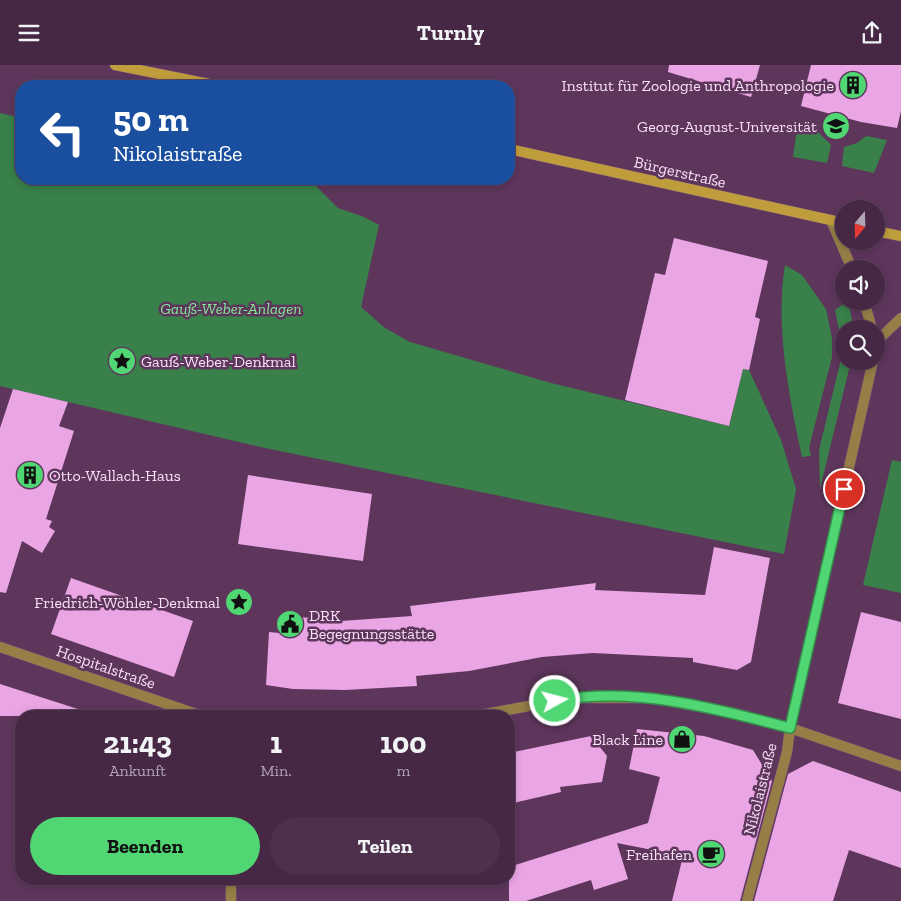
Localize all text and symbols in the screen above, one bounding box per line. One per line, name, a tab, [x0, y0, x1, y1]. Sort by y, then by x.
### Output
icon: menu	[15, 19, 43, 47]
text: Turnly	[417, 19, 484, 46]
icon: share	[858, 19, 886, 47]
building icon: Institut für Zoologie und Anthropologie	[838, 70, 868, 100]
place label: Institut für Zoologie und Anthropologie	[561, 76, 834, 95]
text: 50 m	[113, 98, 189, 140]
icon: left	[30, 100, 95, 165]
school or university icon: Georg-August-Universität	[821, 111, 851, 141]
place label: Georg-August-Universität	[637, 117, 817, 136]
text: Nikolaistraße	[113, 140, 242, 167]
street label: Bürgerstraße	[632, 152, 728, 192]
north arrow	[835, 200, 885, 250]
map controls	[835, 200, 885, 370]
button: sound	[835, 260, 885, 310]
park label: Gauß-Weber-Anlagen	[160, 299, 302, 318]
button: search	[835, 320, 885, 370]
place icon: Gauß-Weber-Denkmal	[107, 346, 137, 376]
place label: Gauß-Weber-Denkmal	[141, 352, 296, 371]
building icon: Otto-Wallach-Haus	[15, 460, 45, 490]
place label: Otto-Wallach-Haus	[49, 466, 181, 485]
pin	[823, 468, 865, 510]
icon: arrive	[830, 475, 858, 503]
place icon: Friedrich-Wöhler-Denkmal	[224, 587, 254, 617]
place label: Friedrich-Wöhler-Denkmal	[34, 593, 220, 612]
place label: DRK Begegnungsstätte	[309, 606, 434, 643]
public building icon: DRK Begegnungsstätte	[275, 609, 305, 639]
street label: Hospitalstraße	[54, 641, 158, 693]
position arrow	[528, 674, 580, 726]
shop icon: Black Line	[667, 724, 697, 754]
text: 21:43	[103, 725, 172, 761]
text: 1	[270, 725, 282, 761]
text: 100	[380, 725, 427, 761]
place label: Black Line	[592, 730, 663, 749]
street label: Nikolaistraße	[739, 741, 781, 837]
text: Ankunft	[109, 761, 166, 780]
text: Min.	[260, 761, 292, 780]
text: m	[396, 761, 410, 780]
button: Beenden	[30, 817, 260, 875]
button: Teilen	[270, 817, 500, 875]
cafe icon: Freihafen	[696, 839, 726, 869]
place label: Freihafen	[626, 845, 693, 864]

